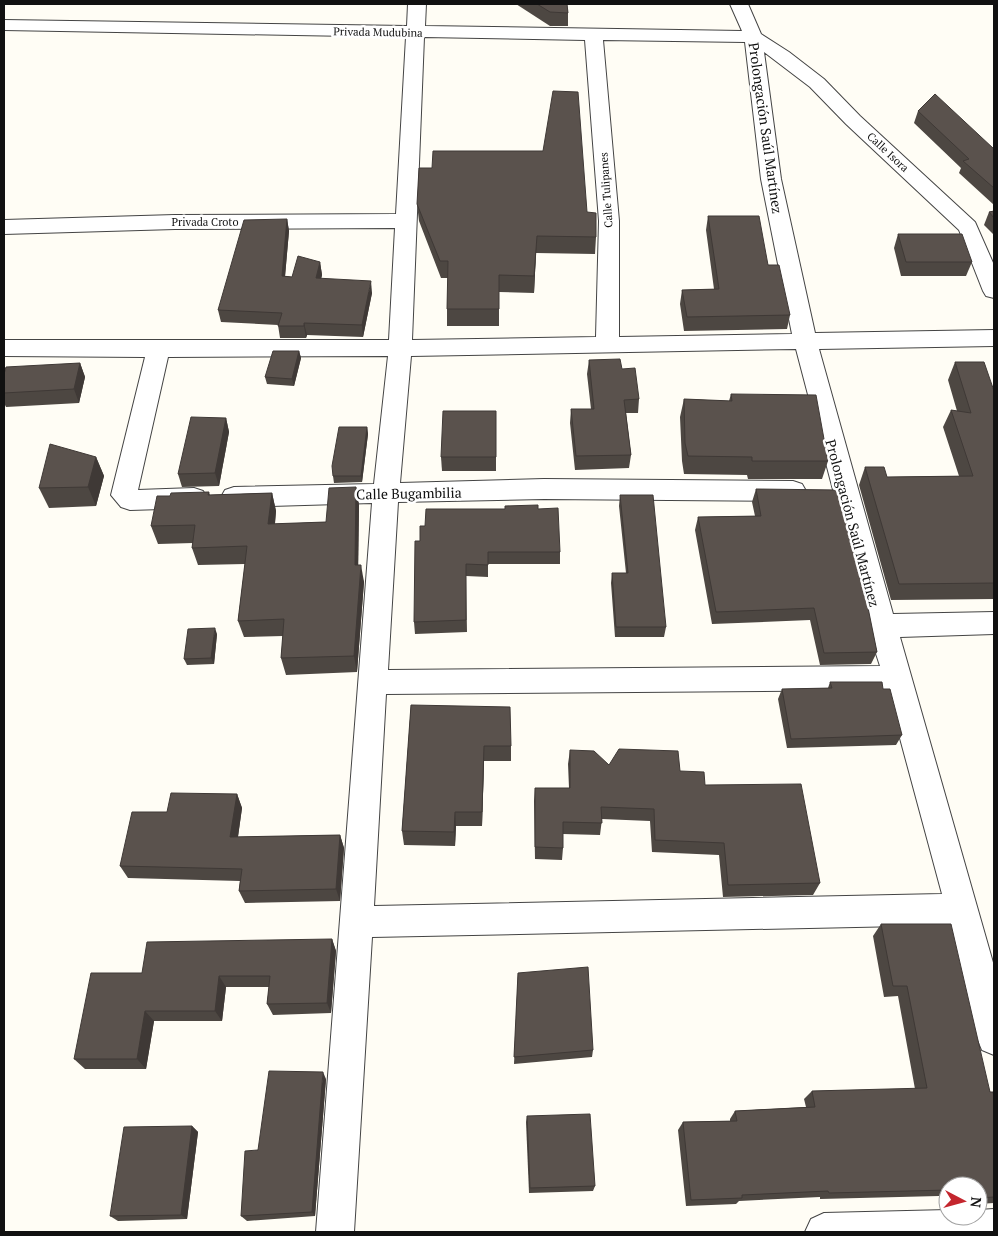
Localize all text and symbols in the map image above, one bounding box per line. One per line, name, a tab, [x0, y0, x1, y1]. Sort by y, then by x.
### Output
street label: Privada Mudubina	[333, 24, 423, 40]
street label: Prolongación Saúl Martínez	[745, 41, 787, 215]
street label: Calle Isora	[864, 129, 912, 175]
street label: Calle Tulipanes	[596, 152, 616, 228]
street label: Privada Croto	[172, 215, 238, 229]
street label: Prolongación Saúl Martínez	[821, 437, 885, 609]
street label: Calle Bugambilia	[356, 483, 462, 503]
north arrow	[938, 1176, 988, 1226]
text: N	[966, 1196, 986, 1209]

